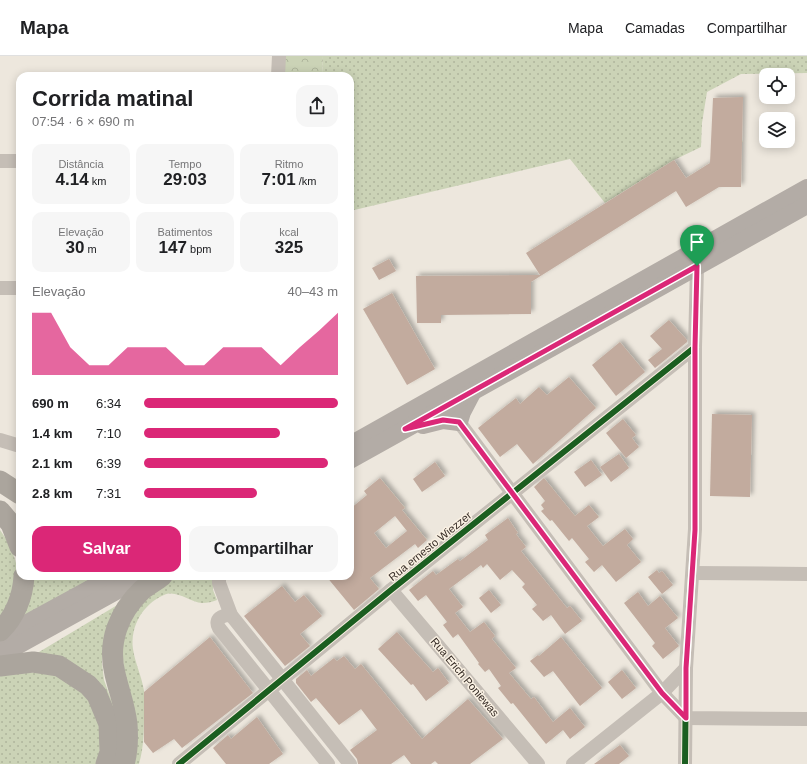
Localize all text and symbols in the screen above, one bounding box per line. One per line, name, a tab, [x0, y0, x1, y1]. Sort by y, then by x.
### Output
text: Mapa	[20, 17, 69, 38]
text: Mapa	[568, 20, 603, 36]
text: Camadas	[625, 20, 685, 36]
text: Compartilhar	[707, 20, 787, 36]
map controls	[759, 68, 795, 148]
button: locate	[759, 68, 795, 104]
button: share	[296, 85, 338, 127]
text: Corrida matinal	[32, 86, 193, 111]
button: layers	[759, 112, 795, 148]
text: 07:54 · 6 × 690 m	[32, 114, 134, 129]
text: Distância	[58, 158, 104, 170]
text: Tempo	[168, 158, 202, 170]
text: Ritmo	[275, 158, 303, 170]
text: 4.14	[56, 170, 89, 189]
text: 29:03	[163, 170, 207, 189]
text: 7:01	[262, 170, 296, 189]
text: km	[89, 175, 106, 187]
text: /km	[296, 175, 316, 187]
pin	[680, 225, 714, 266]
text: Elevação	[58, 226, 104, 238]
text: Batimentos	[157, 226, 213, 238]
text: kcal	[279, 226, 299, 238]
icon: arrive	[686, 231, 708, 253]
text: 30	[65, 238, 84, 257]
text: 147	[159, 238, 187, 257]
text: 325	[275, 238, 303, 257]
text: m	[84, 243, 97, 255]
text: bpm	[187, 243, 211, 255]
text: Elevação	[32, 284, 85, 299]
text: 40–43 m	[287, 284, 338, 299]
text: 690 m	[32, 396, 69, 411]
text: 6:34	[96, 396, 121, 411]
text: 1.4 km	[32, 426, 72, 441]
text: 7:10	[96, 426, 121, 441]
text: 2.1 km	[32, 456, 72, 471]
text: 6:39	[96, 456, 121, 471]
text: 2.8 km	[32, 486, 72, 501]
text: 7:31	[96, 486, 121, 501]
street label: Rua ernesto Wiezzer	[386, 509, 474, 583]
button: Salvar	[32, 526, 181, 572]
button: Compartilhar	[189, 526, 338, 572]
street label: Rua Erich Poniewas	[429, 635, 502, 719]

